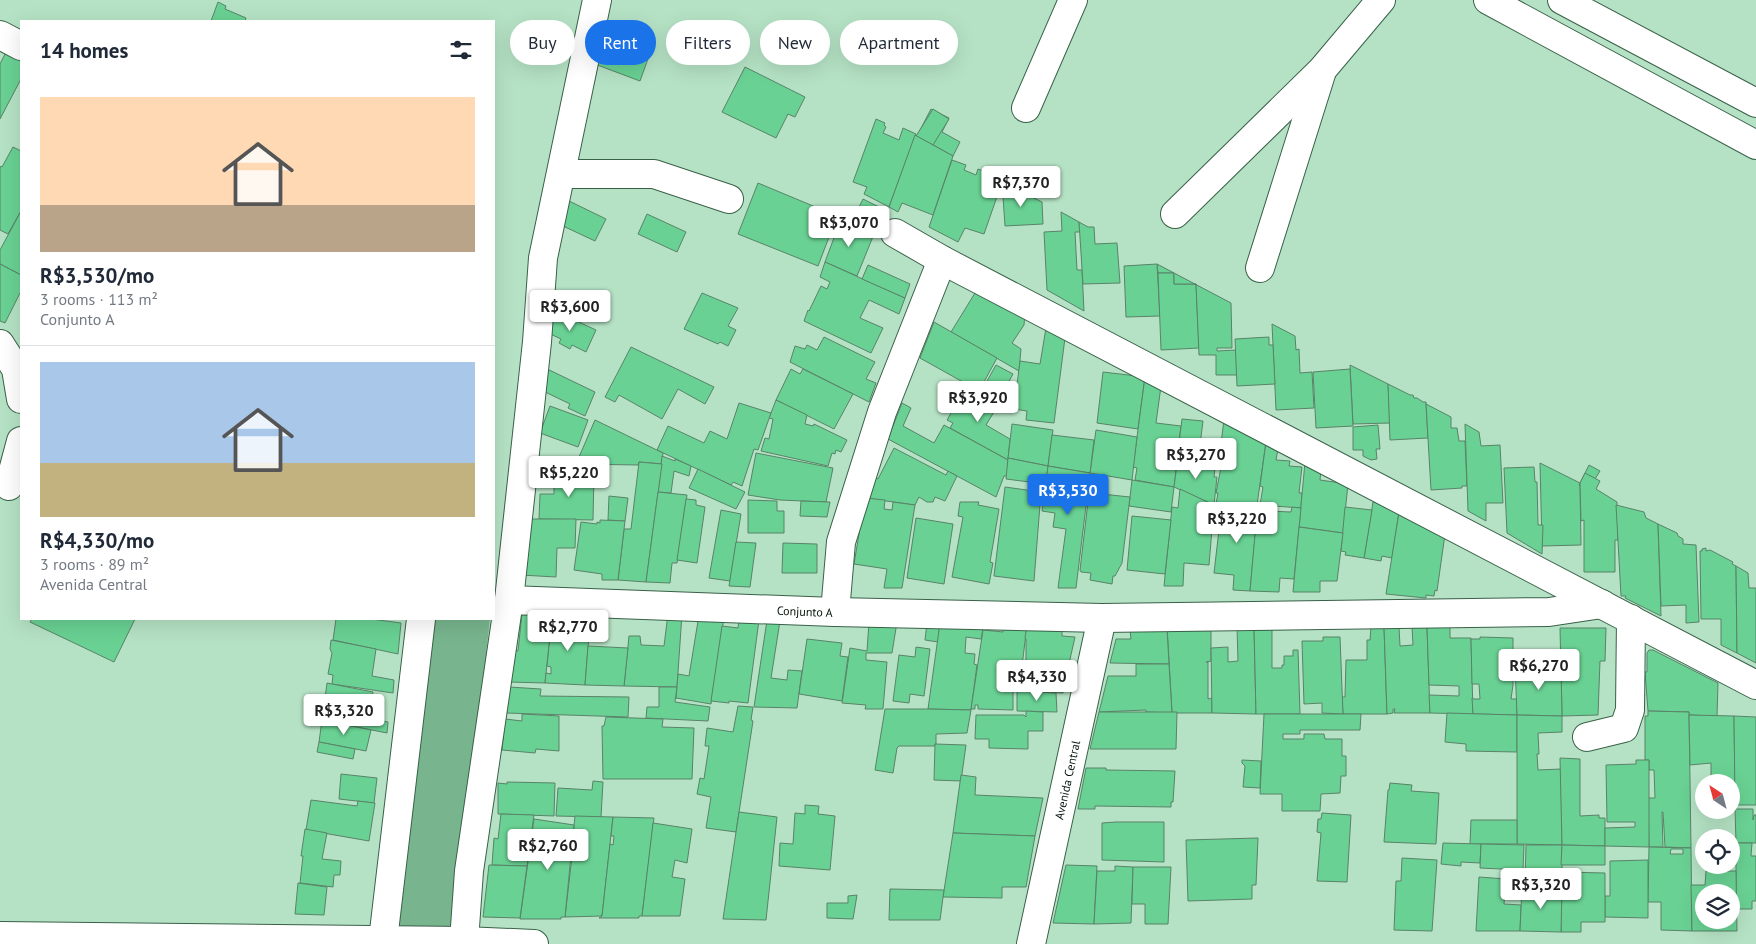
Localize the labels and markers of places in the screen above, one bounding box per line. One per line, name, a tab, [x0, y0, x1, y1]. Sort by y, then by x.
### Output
pin: R$7,370	[975, 166, 1067, 208]
pin: R$3,070	[803, 206, 895, 248]
pin: R$3,600	[524, 290, 616, 332]
pin: R$3,920	[932, 380, 1024, 423]
pin: R$3,270	[1150, 438, 1242, 480]
pin: R$5,220	[523, 456, 615, 498]
pin: R$3,530	[1022, 474, 1114, 516]
pin: R$3,220	[1191, 502, 1283, 544]
pin: R$2,770	[522, 610, 614, 652]
pin: R$6,270	[1493, 648, 1585, 691]
pin: R$4,330	[991, 660, 1083, 702]
pin: R$3,320	[298, 694, 390, 736]
pin: R$2,760	[502, 828, 594, 871]
pin: R$3,320	[1495, 868, 1587, 910]

